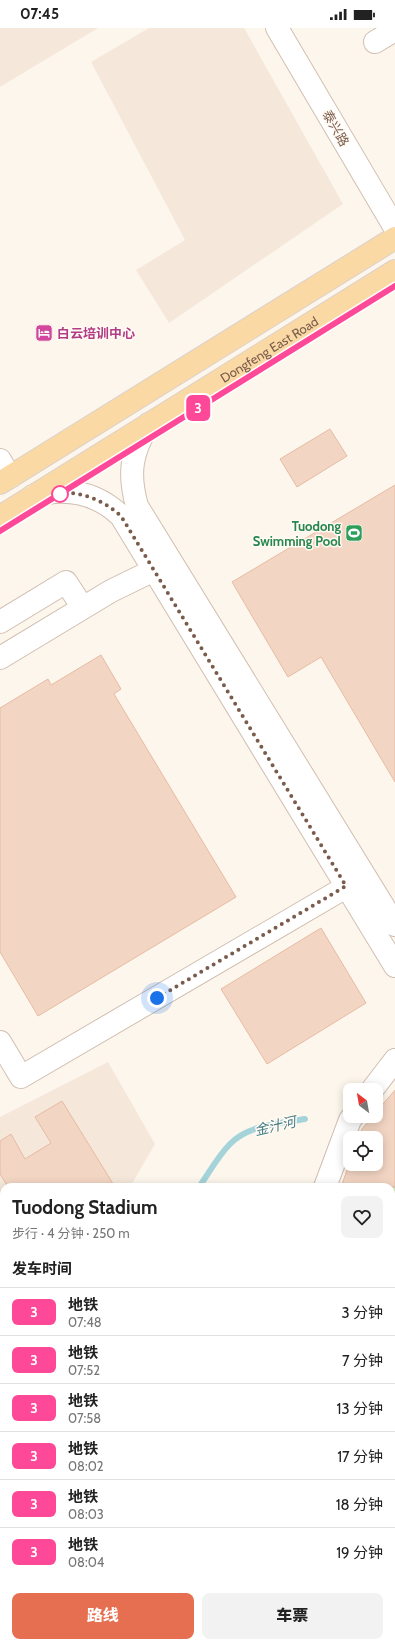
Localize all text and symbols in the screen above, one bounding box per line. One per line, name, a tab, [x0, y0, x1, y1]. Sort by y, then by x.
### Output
text: 07:45	[20, 5, 59, 23]
street label: 泰兴路	[319, 107, 353, 149]
street label: Dongfeng East Road	[217, 313, 321, 386]
hotel icon: 白云培训中心	[34, 323, 54, 343]
place label: 白云培训中心	[57, 325, 135, 341]
line badge: 3	[185, 395, 211, 421]
text: 3	[194, 399, 202, 417]
unlabelled marker	[51, 485, 69, 503]
place label: Tuodong Swimming Pool	[253, 518, 342, 549]
sports icon: Tuodong Swimming Pool	[344, 523, 364, 543]
your location	[147, 988, 167, 1008]
north arrow	[343, 1083, 383, 1123]
map controls	[343, 1083, 383, 1171]
water label: 金汁河	[253, 1112, 300, 1139]
button: locate	[343, 1131, 383, 1171]
text: Tuodong Stadium	[12, 1196, 157, 1219]
button: heart	[341, 1196, 383, 1238]
text: 步行 · 4 分钟 · 250 m	[12, 1225, 130, 1241]
text: 发车时间	[12, 1260, 72, 1278]
text: 地铁	[68, 1296, 98, 1314]
text: 3	[30, 1303, 38, 1321]
text: 3 分钟	[342, 1304, 383, 1322]
text: 07:48	[68, 1314, 102, 1330]
text: 地铁	[68, 1344, 98, 1362]
text: 3	[30, 1351, 38, 1369]
text: 7 分钟	[342, 1352, 383, 1370]
text: 07:52	[68, 1362, 100, 1378]
text: 地铁	[68, 1392, 98, 1410]
text: 3	[30, 1399, 38, 1417]
text: 13 分钟	[337, 1400, 383, 1418]
text: 07:58	[68, 1410, 101, 1426]
text: 地铁	[68, 1440, 98, 1458]
text: 3	[30, 1447, 38, 1465]
text: 17 分钟	[337, 1448, 383, 1466]
text: 08:02	[68, 1458, 104, 1474]
text: 地铁	[68, 1488, 98, 1506]
text: 3	[30, 1495, 38, 1513]
text: 18 分钟	[336, 1496, 383, 1514]
text: 08:03	[68, 1506, 104, 1522]
text: 地铁	[68, 1536, 98, 1554]
text: 3	[30, 1543, 38, 1561]
text: 19 分钟	[336, 1544, 383, 1562]
text: 08:04	[68, 1554, 104, 1570]
button: 路线	[12, 1593, 194, 1639]
button: 车票	[202, 1593, 383, 1639]

